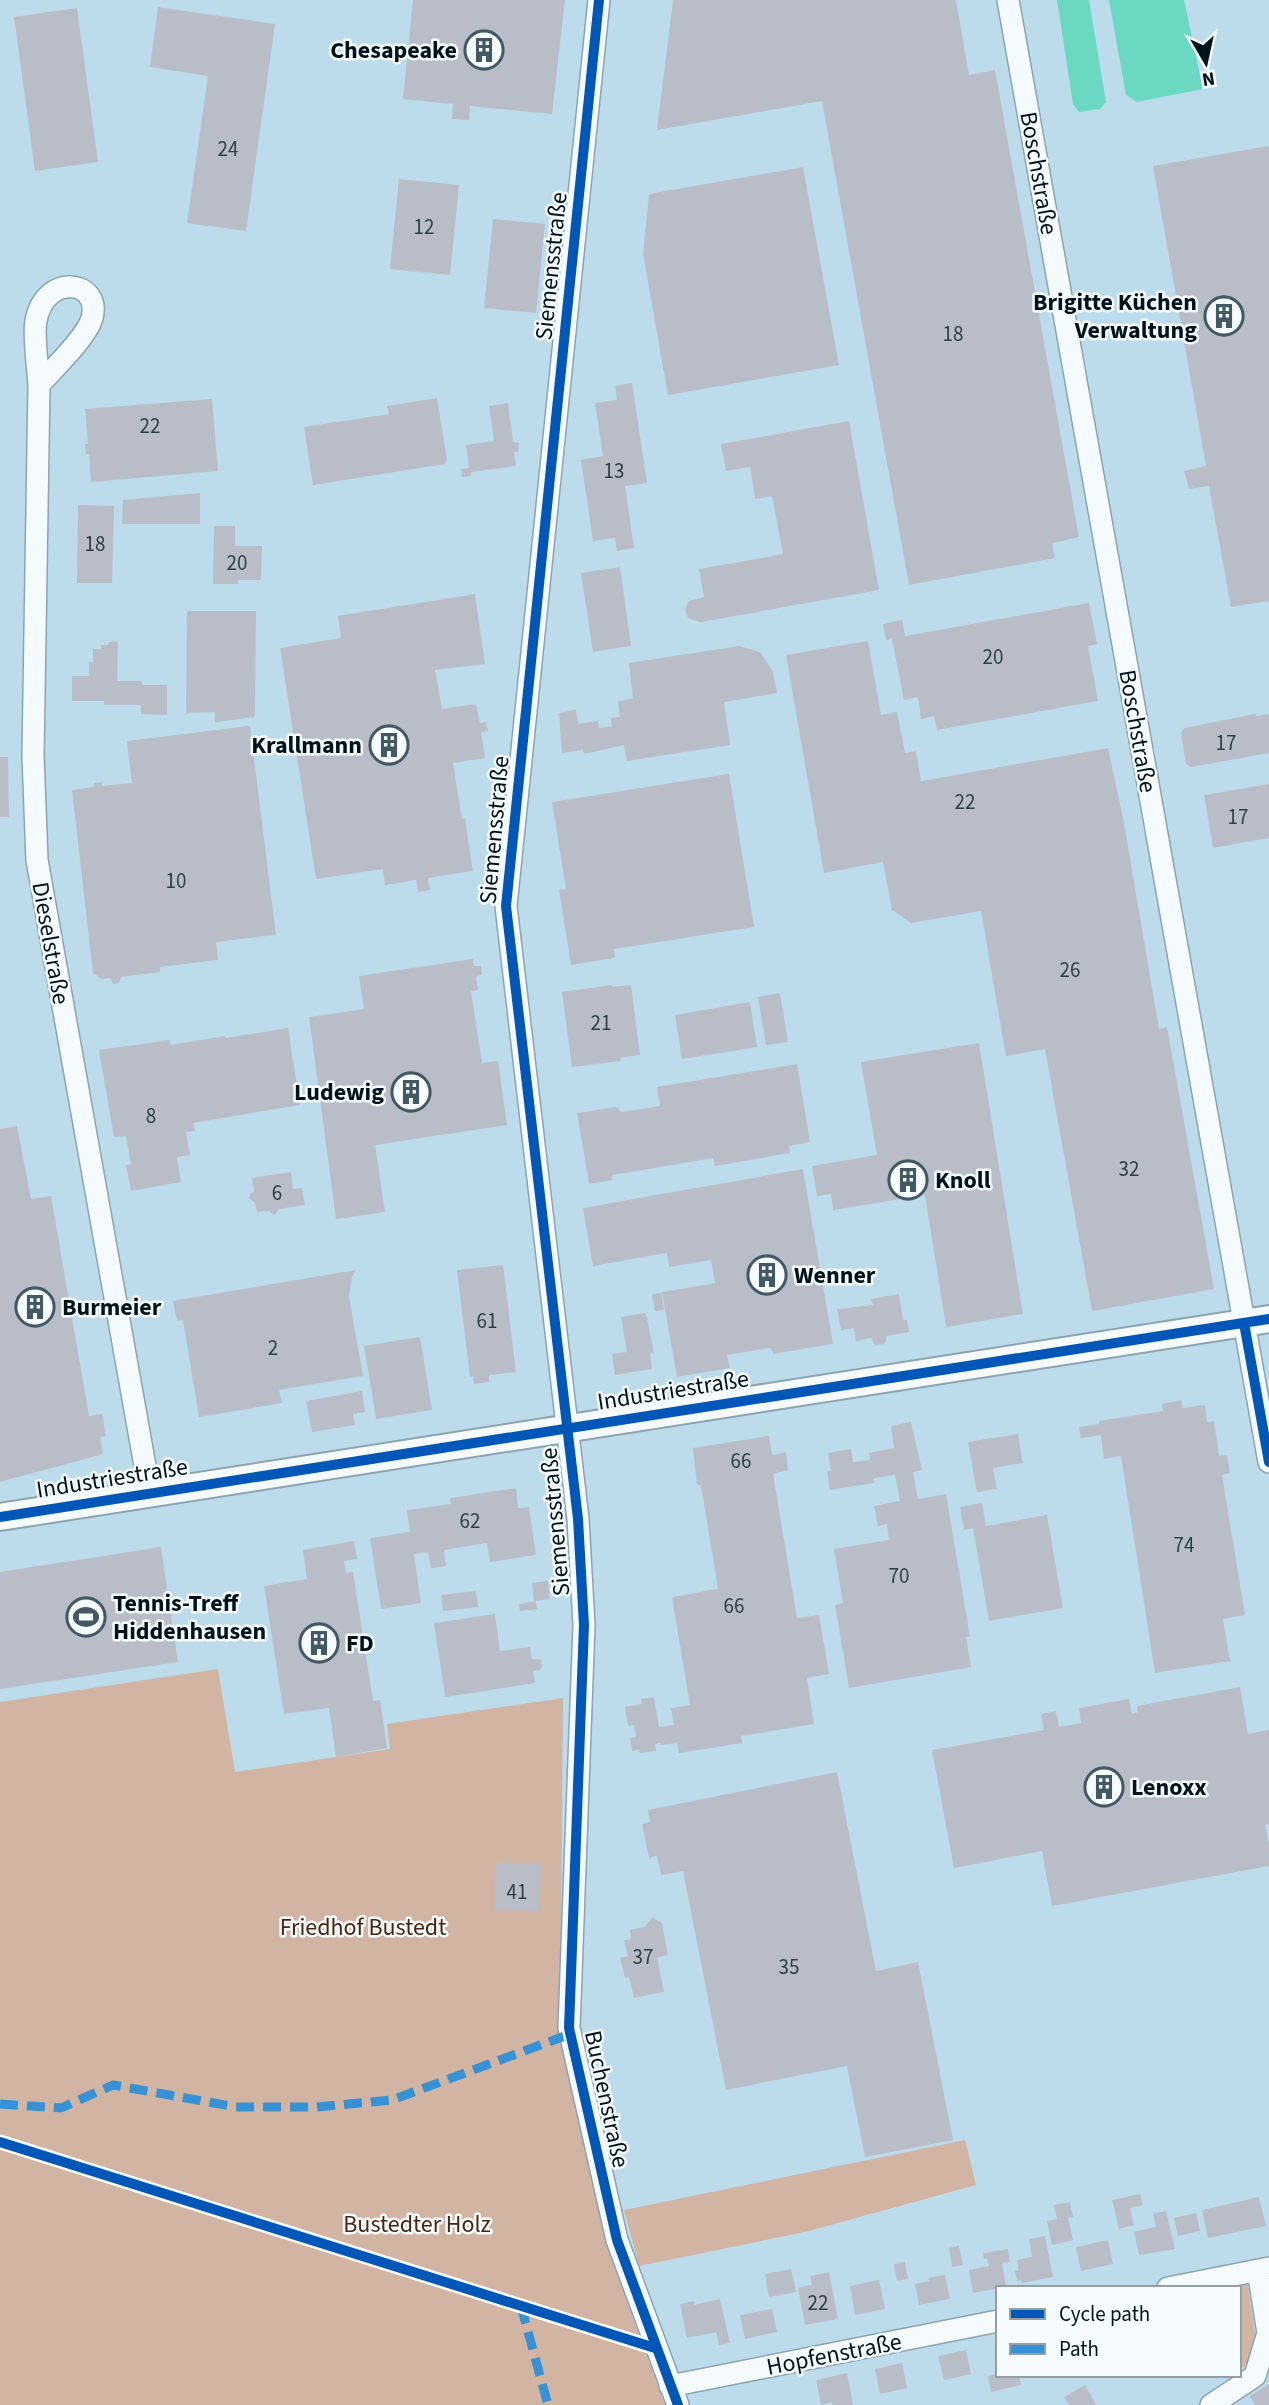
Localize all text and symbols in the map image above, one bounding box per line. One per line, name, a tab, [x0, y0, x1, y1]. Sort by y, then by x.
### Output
north arrow	[1171, 28, 1241, 98]
building icon: Chesapeake	[463, 29, 505, 71]
place label: Chesapeake	[330, 33, 457, 68]
text: N	[1200, 64, 1217, 93]
street label: Boschstraße	[1010, 109, 1067, 237]
house number: 24	[218, 134, 238, 164]
street label: Siemensstraße	[526, 190, 577, 342]
house number: 12	[414, 212, 434, 242]
place label: Brigitte Küchen Verwaltung	[1033, 285, 1197, 348]
building icon: Brigitte Küchen Verwaltung	[1203, 295, 1245, 337]
house number: 18	[943, 319, 963, 349]
house number: 22	[140, 411, 160, 441]
house number: 13	[604, 456, 624, 486]
house number: 18	[85, 529, 105, 559]
house number: 20	[227, 548, 247, 578]
house number: 20	[983, 642, 1003, 672]
street label: Boschstraße	[1109, 667, 1166, 795]
building icon: Krallmann	[368, 724, 410, 766]
place label: Krallmann	[251, 728, 362, 763]
house number: 17	[1216, 728, 1236, 758]
street label: Siemensstraße	[471, 754, 518, 906]
house number: 22	[955, 787, 975, 817]
house number: 17	[1228, 802, 1248, 832]
house number: 10	[166, 866, 186, 896]
street label: Dieselstraße	[23, 879, 79, 1007]
house number: 26	[1060, 955, 1080, 985]
house number: 21	[591, 1008, 611, 1038]
building icon: Ludewig	[390, 1071, 432, 1113]
place label: Ludewig	[294, 1075, 384, 1110]
house number: 8	[146, 1101, 156, 1131]
house number: 32	[1119, 1154, 1139, 1184]
building icon: Knoll	[887, 1159, 929, 1201]
place label: Knoll	[935, 1163, 991, 1198]
house number: 6	[272, 1178, 282, 1208]
building icon: Wenner	[746, 1254, 788, 1296]
place label: Wenner	[794, 1258, 876, 1293]
building icon: Burmeier	[14, 1286, 56, 1328]
place label: Burmeier	[62, 1290, 162, 1325]
house number: 61	[477, 1306, 497, 1336]
house number: 2	[268, 1333, 278, 1363]
street label: Industriestraße	[595, 1361, 751, 1420]
street label: Siemensstraße	[532, 1446, 579, 1598]
house number: 66	[731, 1446, 751, 1476]
street label: Industriestraße	[34, 1449, 190, 1508]
house number: 62	[460, 1506, 480, 1536]
house number: 74	[1174, 1530, 1194, 1560]
house number: 70	[889, 1561, 909, 1591]
place label: Tennis-Treff Hiddenhausen	[113, 1586, 266, 1649]
house number: 66	[724, 1591, 744, 1621]
sports icon: Tennis-Treff Hiddenhausen	[65, 1596, 107, 1638]
building icon: FD	[298, 1622, 340, 1664]
place label: FD	[346, 1626, 374, 1661]
building icon: Lenoxx	[1083, 1766, 1125, 1808]
place label: Lenoxx	[1131, 1770, 1207, 1805]
house number: 41	[507, 1877, 527, 1907]
park label: Friedhof Bustedt	[280, 1910, 446, 1945]
house number: 37	[633, 1942, 653, 1972]
house number: 35	[779, 1952, 799, 1982]
street label: Buchenstraße	[575, 2027, 638, 2171]
park label: Bustedter Holz	[343, 2207, 491, 2242]
legend	[996, 2286, 1241, 2377]
house number: 22	[808, 2288, 828, 2318]
text: Cycle path	[1059, 2299, 1150, 2329]
street label: Hopfenstraße	[764, 2324, 905, 2385]
text: Path	[1059, 2334, 1099, 2364]

